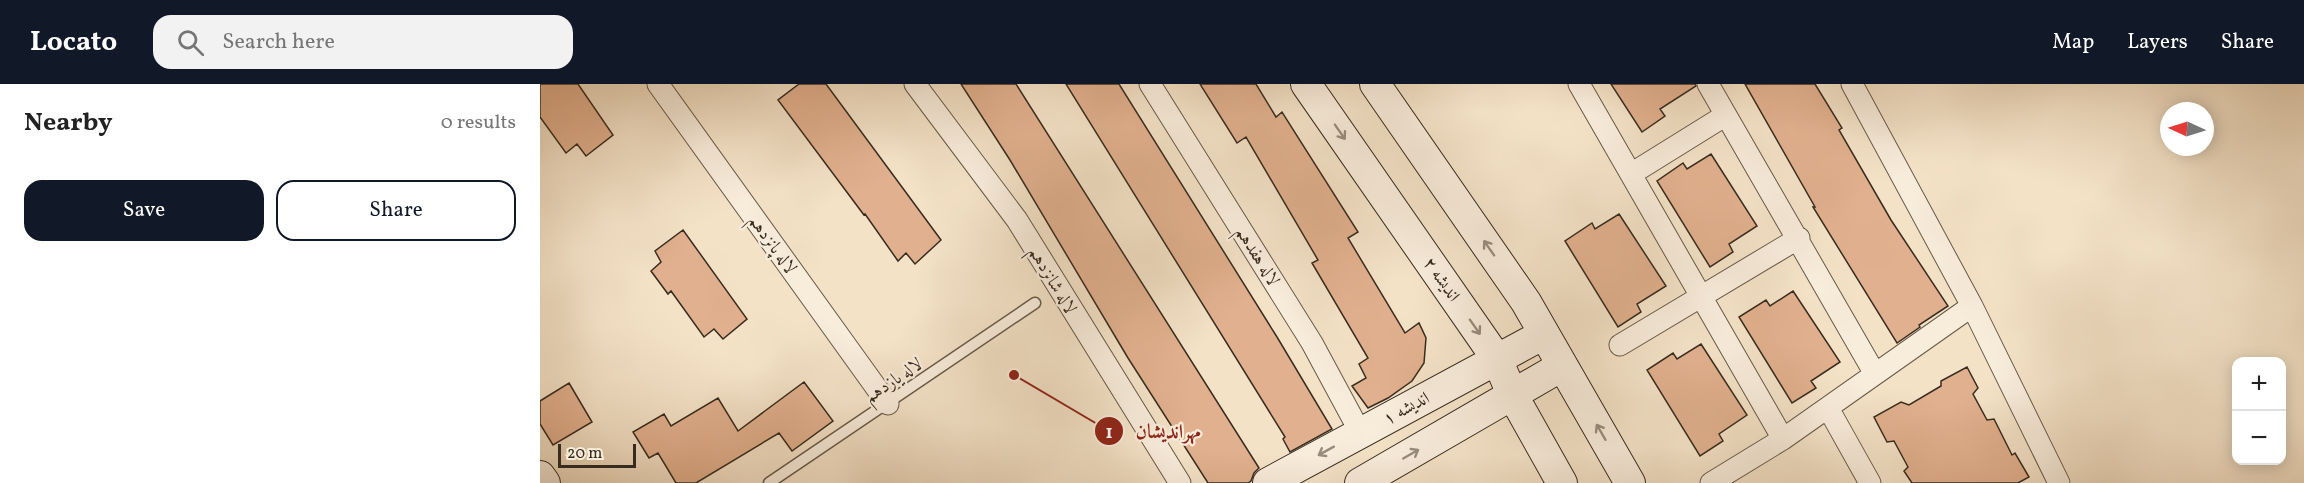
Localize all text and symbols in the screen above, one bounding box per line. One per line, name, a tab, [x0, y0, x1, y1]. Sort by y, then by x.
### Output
search box	[153, 15, 573, 69]
text: Locato	[30, 23, 117, 62]
icon: search	[174, 26, 207, 59]
text: Search here	[222, 27, 335, 58]
text: Map	[2052, 28, 2094, 57]
text: Layers	[2127, 28, 2188, 57]
text: Share	[2221, 28, 2274, 57]
north arrow	[2160, 102, 2214, 156]
text: Nearby	[24, 105, 113, 141]
text: 0 results	[441, 109, 516, 137]
one-way arrow	[1334, 123, 1346, 140]
button: Save	[24, 180, 264, 241]
button: Share	[276, 180, 516, 241]
street label: لاله پانزدهم	[739, 210, 802, 281]
street label: لاله هفدهم	[1226, 222, 1285, 293]
one-way arrow	[1483, 240, 1495, 257]
street label: لاله شانزدهم	[1019, 242, 1082, 321]
street label: اندیشه ۲	[1416, 252, 1465, 307]
one-way arrow	[1469, 318, 1481, 334]
street label: لاله یازدهم	[860, 353, 930, 412]
map controls	[2232, 357, 2286, 465]
button: +	[2232, 357, 2286, 411]
street label: اندیشه ۱	[1379, 387, 1434, 432]
button: −	[2232, 411, 2286, 465]
callout: مهراندیشان	[1094, 412, 1213, 450]
text: مهراندیشان	[1136, 419, 1201, 447]
text: 1	[1105, 421, 1113, 446]
one-way arrow	[1595, 424, 1606, 442]
scale bar	[558, 441, 636, 468]
text: 20 m	[567, 443, 602, 465]
one-way arrow	[1318, 445, 1335, 457]
one-way arrow	[1402, 447, 1419, 459]

